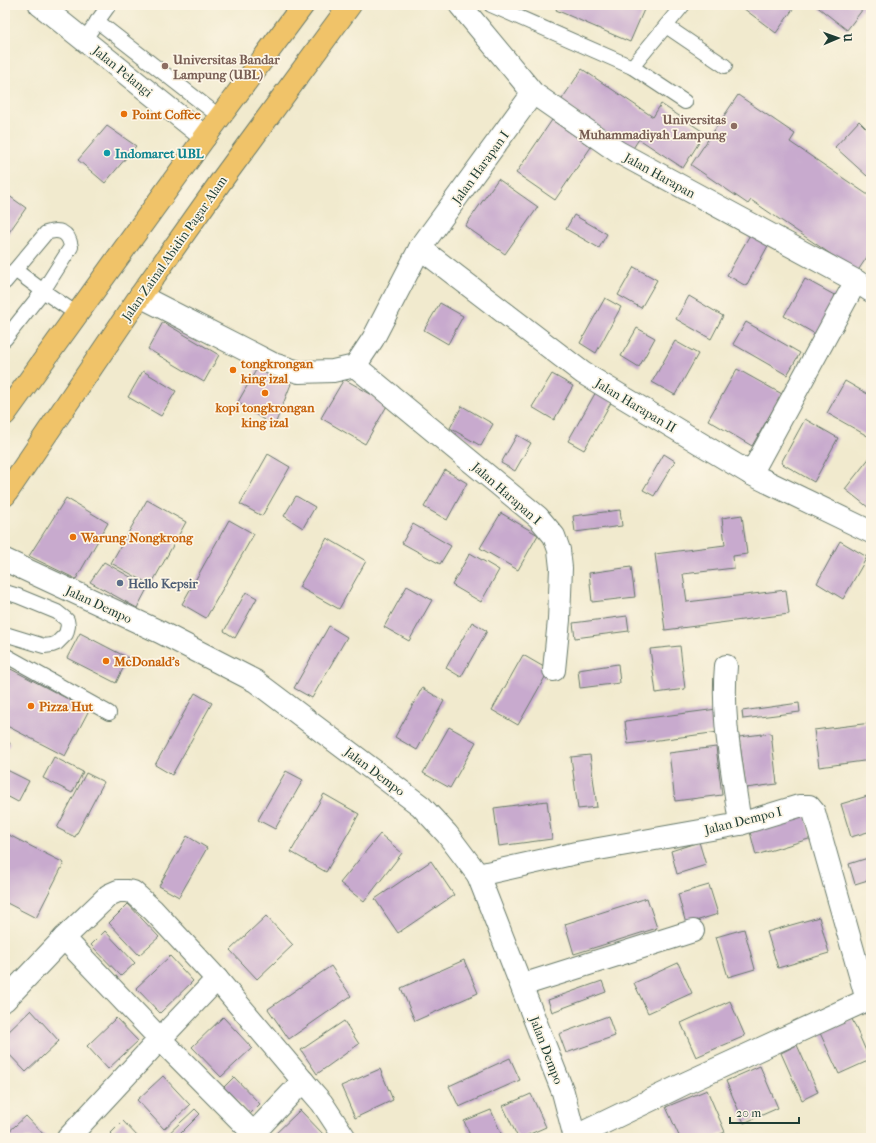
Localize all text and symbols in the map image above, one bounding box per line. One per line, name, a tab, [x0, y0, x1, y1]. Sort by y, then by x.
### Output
north arrow	[818, 18, 858, 58]
text: U	[841, 32, 854, 43]
street label: Jalan Pelangi	[89, 42, 156, 100]
place label: Universitas Bandar Lampung (UBL)	[172, 52, 280, 83]
marker: Universitas Bandar Lampung (UBL)	[160, 61, 170, 71]
place label: Point Coffee	[132, 107, 201, 122]
marker: Point Coffee	[119, 109, 129, 119]
place label: Universitas Muhammadiyah Lampung	[578, 112, 727, 143]
marker: Universitas Muhammadiyah Lampung	[729, 121, 739, 131]
street label: Jalan Harapan I	[448, 128, 512, 208]
place label: Indomaret UBL	[115, 146, 205, 161]
marker: Indomaret UBL	[102, 148, 112, 158]
street label: Jalan Harapan	[621, 149, 698, 201]
street label: Jalan Zainal Abidin Pagar Alam	[118, 173, 230, 324]
place label: tongkrongan king izal	[240, 356, 314, 387]
marker: tongkrongan king izal	[228, 365, 238, 375]
street label: Jalan Harapan II	[592, 375, 679, 436]
marker: kopi tongkrongan king izal	[260, 388, 270, 398]
place label: kopi tongkrongan king izal	[214, 400, 315, 431]
street label: Jalan Harapan I	[468, 459, 544, 528]
place label: Warung Nongkrong	[80, 530, 194, 546]
marker: Warung Nongkrong	[68, 532, 78, 542]
place label: Hello Kepsir	[128, 576, 198, 592]
marker: Hello Kepsir	[115, 578, 125, 588]
street label: Jalan Dempo	[62, 582, 135, 627]
place label: McDonald's	[113, 654, 180, 669]
marker: McDonald's	[101, 656, 111, 666]
place label: Pizza Hut	[39, 699, 93, 714]
marker: Pizza Hut	[26, 701, 36, 711]
street label: Jalan Dempo	[341, 743, 408, 799]
street label: Jalan Dempo I	[702, 804, 783, 838]
street label: Jalan Dempo	[526, 1013, 566, 1087]
scale bar	[730, 1099, 799, 1125]
text: 20 m	[736, 1106, 761, 1120]

